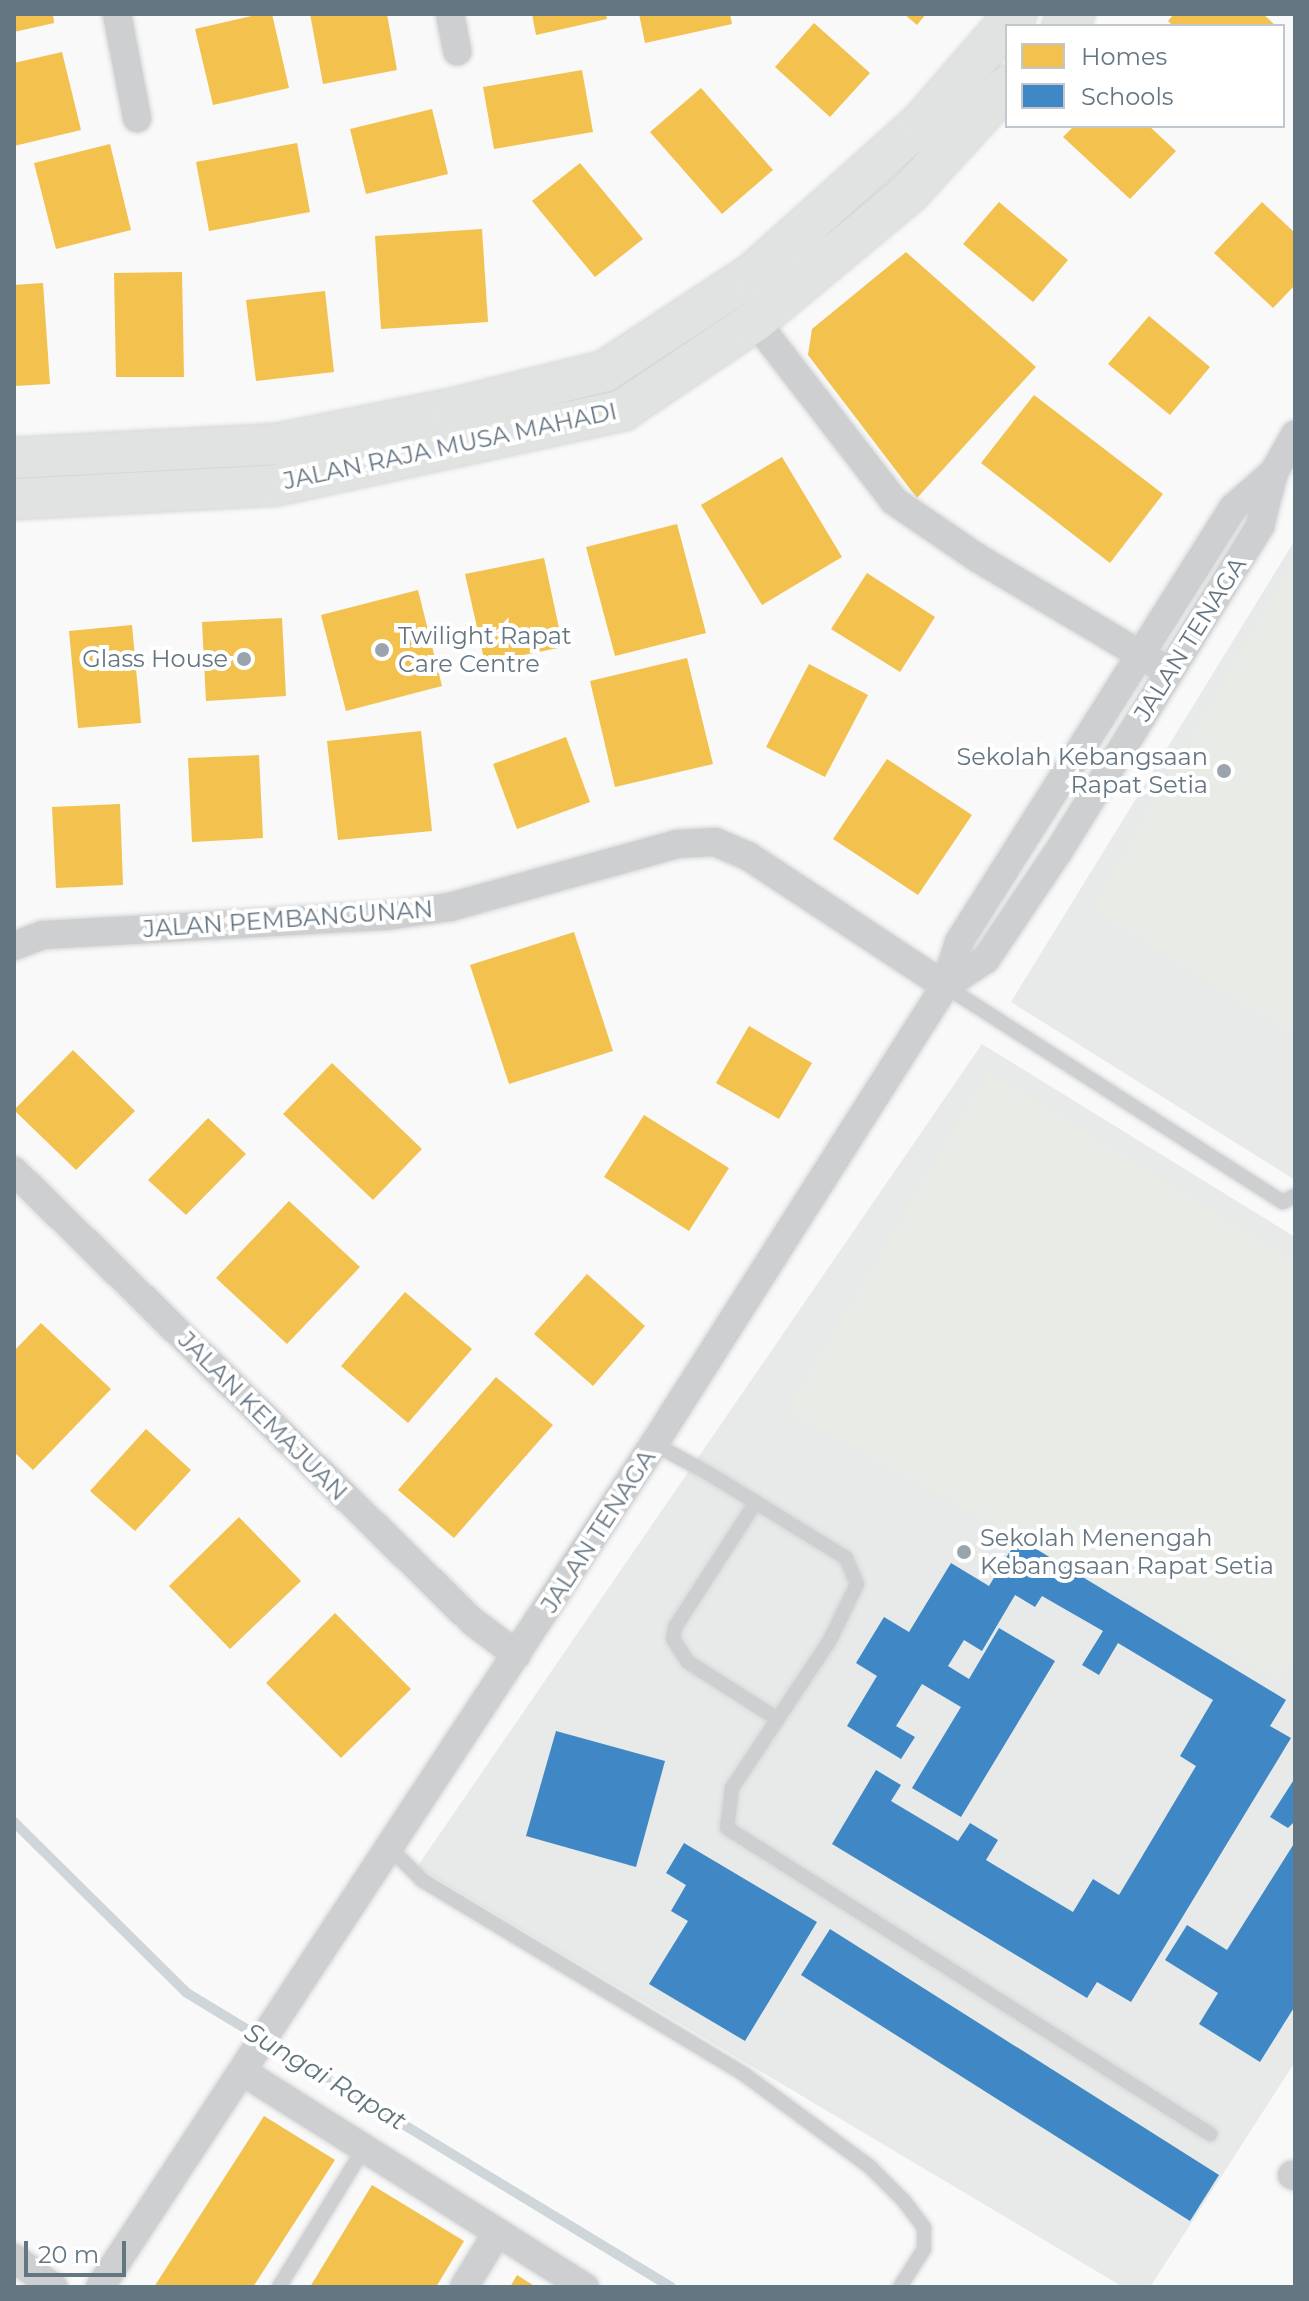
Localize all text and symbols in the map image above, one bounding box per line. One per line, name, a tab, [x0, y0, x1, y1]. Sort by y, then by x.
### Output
legend	[1005, 24, 1285, 128]
text: Homes	[1081, 42, 1167, 71]
text: Schools	[1081, 82, 1174, 111]
street label: JALAN RAJA MUSA MAHADI	[281, 397, 619, 495]
street label: JALAN TENAGA	[1128, 552, 1252, 726]
place label: Twilight Rapat Care Centre	[398, 622, 572, 678]
marker: Twilight Rapat Care Centre	[373, 641, 391, 659]
place label: Glass House	[82, 645, 228, 673]
marker: Glass House	[235, 650, 253, 668]
place label: Sekolah Kebangsaan Rapat Setia	[956, 743, 1208, 799]
marker: Sekolah Kebangsaan Rapat Setia	[1215, 762, 1233, 780]
street label: JALAN PEMBANGUNAN	[142, 895, 434, 943]
street label: JALAN KEMAJUAN	[173, 1326, 353, 1506]
street label: JALAN TENAGA	[535, 1444, 661, 1618]
place label: Sekolah Menengah Kebangsaan Rapat Setia	[980, 1524, 1274, 1580]
marker: Sekolah Menengah Kebangsaan Rapat Setia	[955, 1543, 973, 1561]
water label: Sungai Rapat	[239, 2017, 411, 2137]
scale bar	[28, 2225, 130, 2275]
text: 20 m	[38, 2240, 99, 2269]

